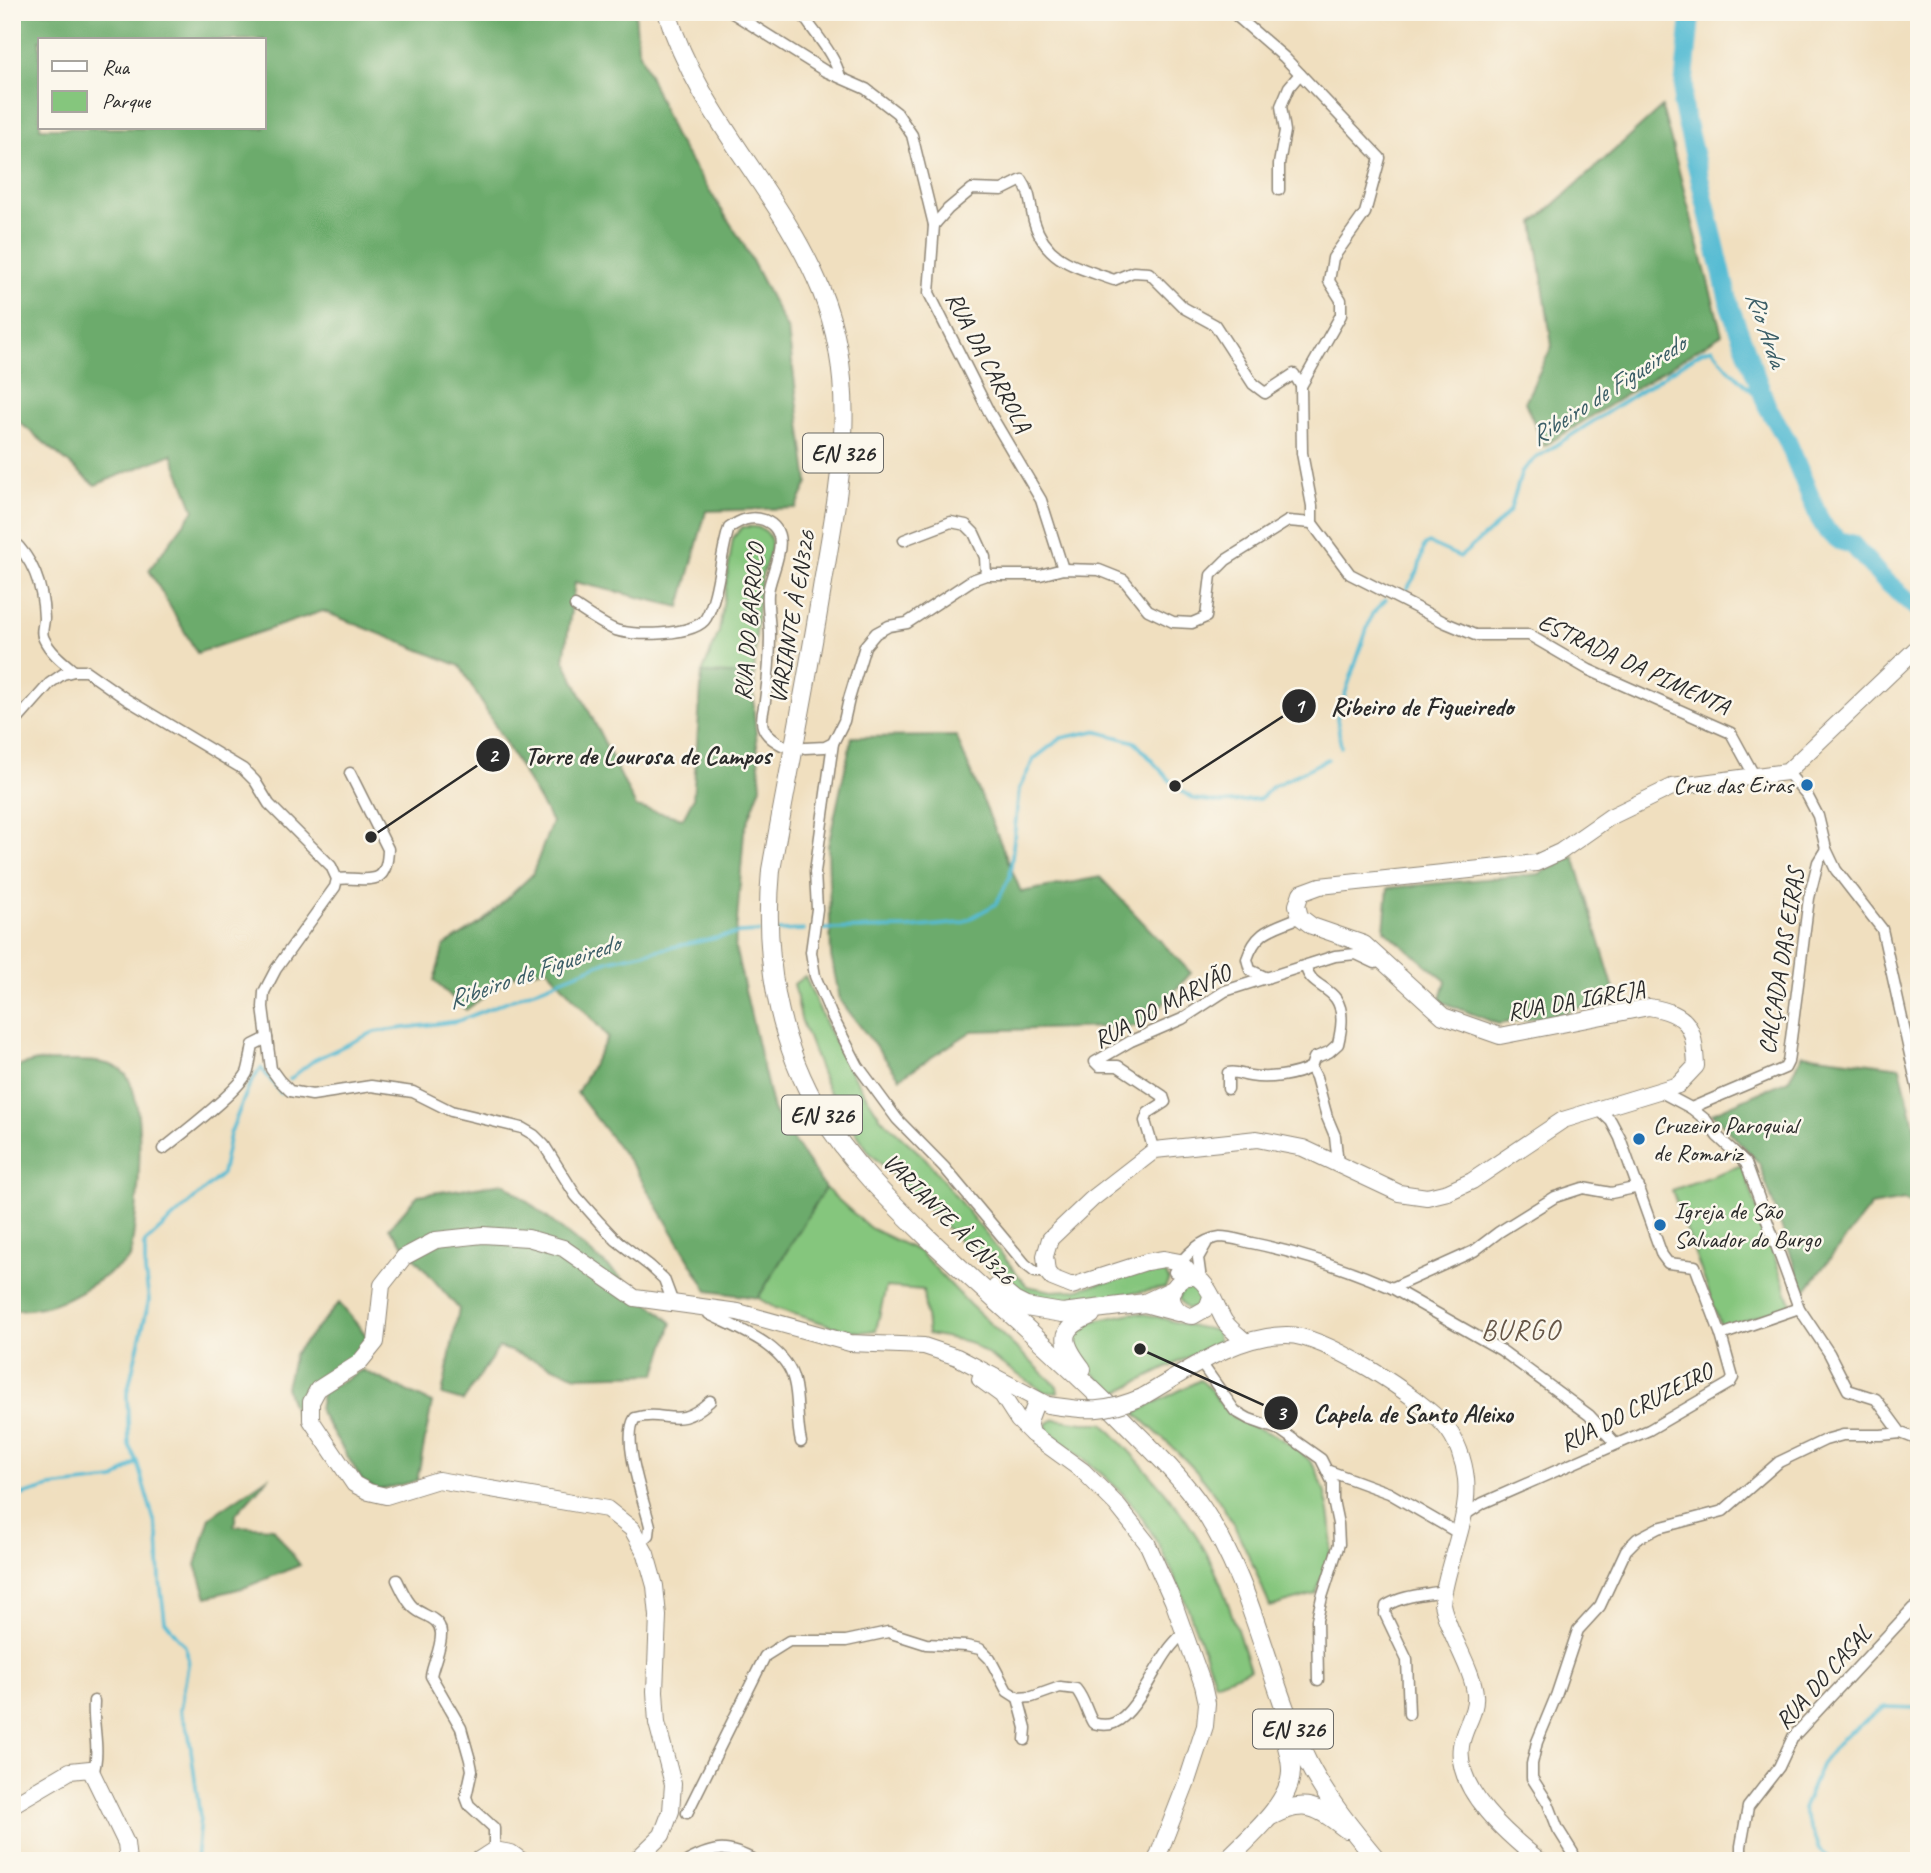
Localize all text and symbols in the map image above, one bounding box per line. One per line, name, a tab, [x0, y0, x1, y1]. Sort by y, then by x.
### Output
legend	[38, 38, 266, 130]
text: Rua	[102, 54, 130, 80]
text: Parque	[102, 88, 151, 114]
street label: RUA DA CARROLA	[939, 287, 1039, 438]
water label: Rio Arda	[1738, 287, 1796, 374]
water label: Ribeiro de Figueiredo	[1523, 325, 1695, 453]
road number: EN 326	[803, 433, 883, 472]
street label: VARIANTE À EN326	[762, 527, 822, 706]
street label: RUA DO BARROCO	[727, 539, 771, 702]
street label: ESTRADA DA PIMENTA	[1534, 607, 1735, 722]
callout: Ribeiro de Figueiredo	[1281, 682, 1527, 729]
text: Ribeiro de Figueiredo	[1330, 690, 1516, 723]
text: 1	[1294, 693, 1306, 719]
callout: Torre de Lourosa de Campos	[475, 731, 785, 778]
text: Torre de Lourosa de Campos	[525, 739, 774, 772]
text: 2	[488, 742, 500, 768]
place label: Cruz das Eiras	[1673, 770, 1795, 800]
marker: Cruz das Eiras	[1799, 777, 1815, 793]
street label: CALÇADA DAS EIRAS	[1751, 863, 1811, 1056]
water label: Ribeiro de Figueiredo	[443, 925, 628, 1016]
street label: RUA DO MARVÃO	[1088, 956, 1239, 1055]
street label: RUA DA IGREJA	[1505, 973, 1648, 1027]
road number: EN 326	[782, 1096, 862, 1134]
place label: Cruzeiro Paroquial de Romariz	[1653, 1110, 1802, 1168]
marker: Cruzeiro Paroquial de Romariz	[1631, 1131, 1647, 1147]
street label: VARIANTE À EN326	[876, 1146, 1022, 1292]
place label: Igreja de São Salvador do Burgo	[1674, 1196, 1822, 1254]
marker: Igreja de São Salvador do Burgo	[1652, 1217, 1668, 1233]
district label: BURGO	[1481, 1312, 1562, 1347]
street label: RUA DO CRUZEIRO	[1555, 1354, 1720, 1458]
callout: Capela de Santo Aleixo	[1264, 1389, 1527, 1436]
text: Capela de Santo Aleixo	[1313, 1397, 1514, 1430]
text: 3	[1276, 1400, 1288, 1426]
street label: RUA DO CASAL	[1768, 1618, 1878, 1735]
road number: EN 326	[1253, 1710, 1333, 1748]

